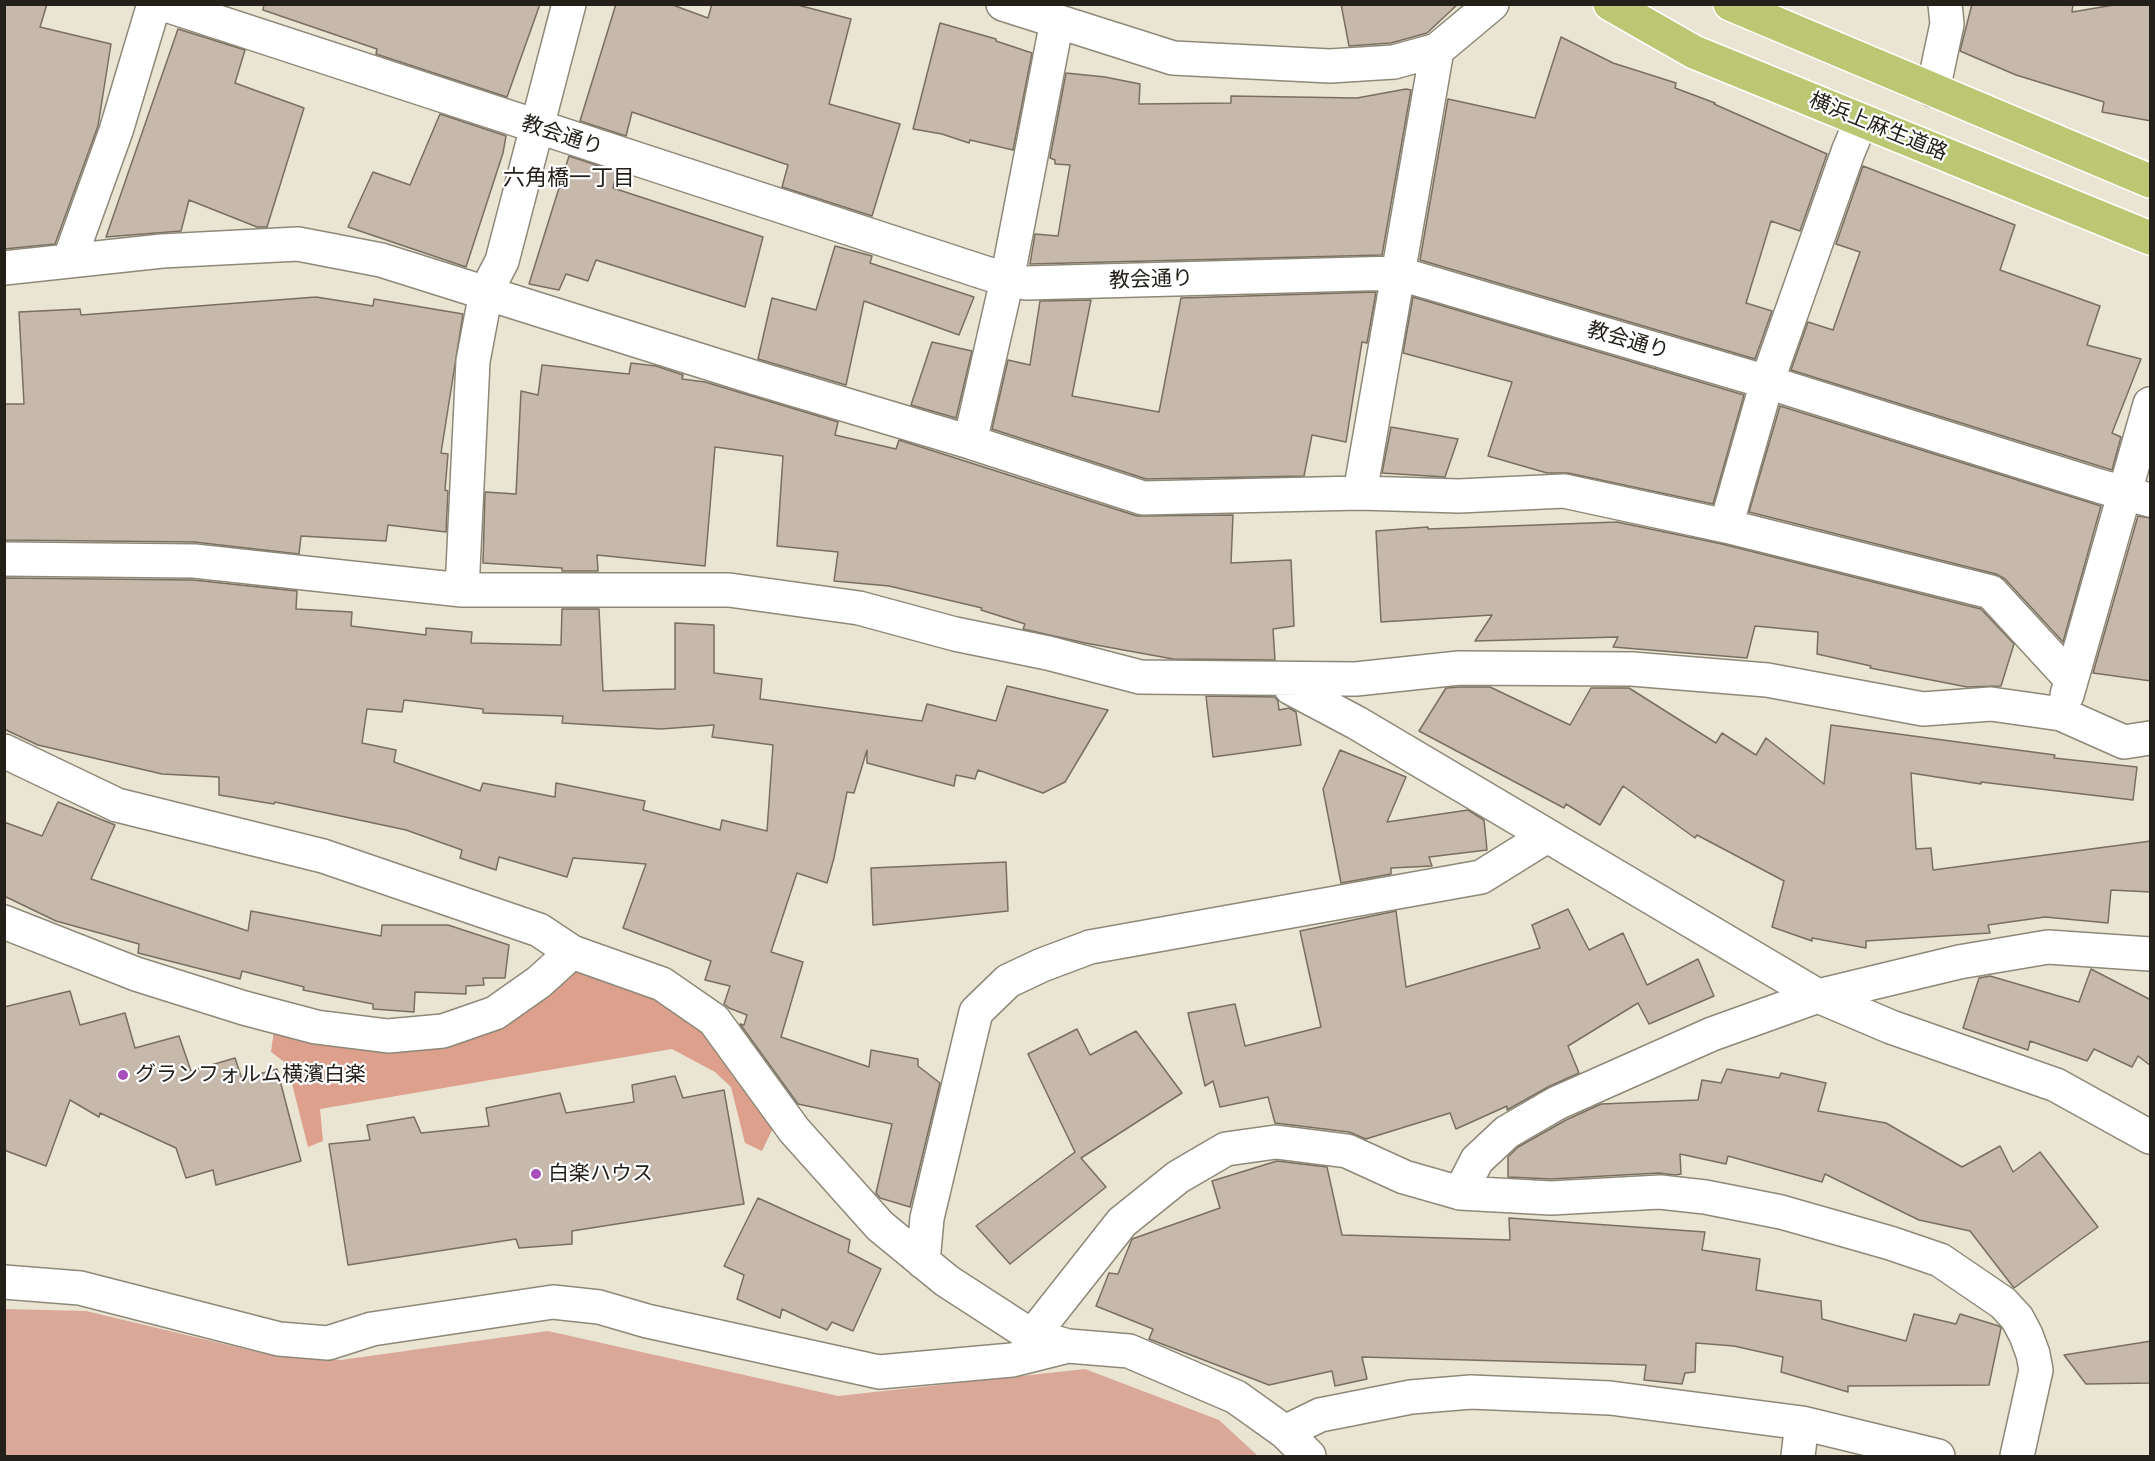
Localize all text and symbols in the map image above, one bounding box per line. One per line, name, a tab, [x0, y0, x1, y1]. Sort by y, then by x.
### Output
street label: 横浜上麻生道路	[1805, 88, 1951, 166]
street label: 教会通り	[518, 111, 606, 161]
district label: 六角橋一丁目	[503, 166, 635, 192]
street label: 教会通り	[1109, 266, 1193, 294]
street label: 教会通り	[1584, 317, 1672, 365]
place label: グランフォルム横濱白楽	[135, 1062, 366, 1088]
marker: グランフォルム横濱白楽	[116, 1068, 130, 1082]
place label: 白楽ハウス	[548, 1161, 653, 1187]
marker: 白楽ハウス	[529, 1167, 543, 1181]

